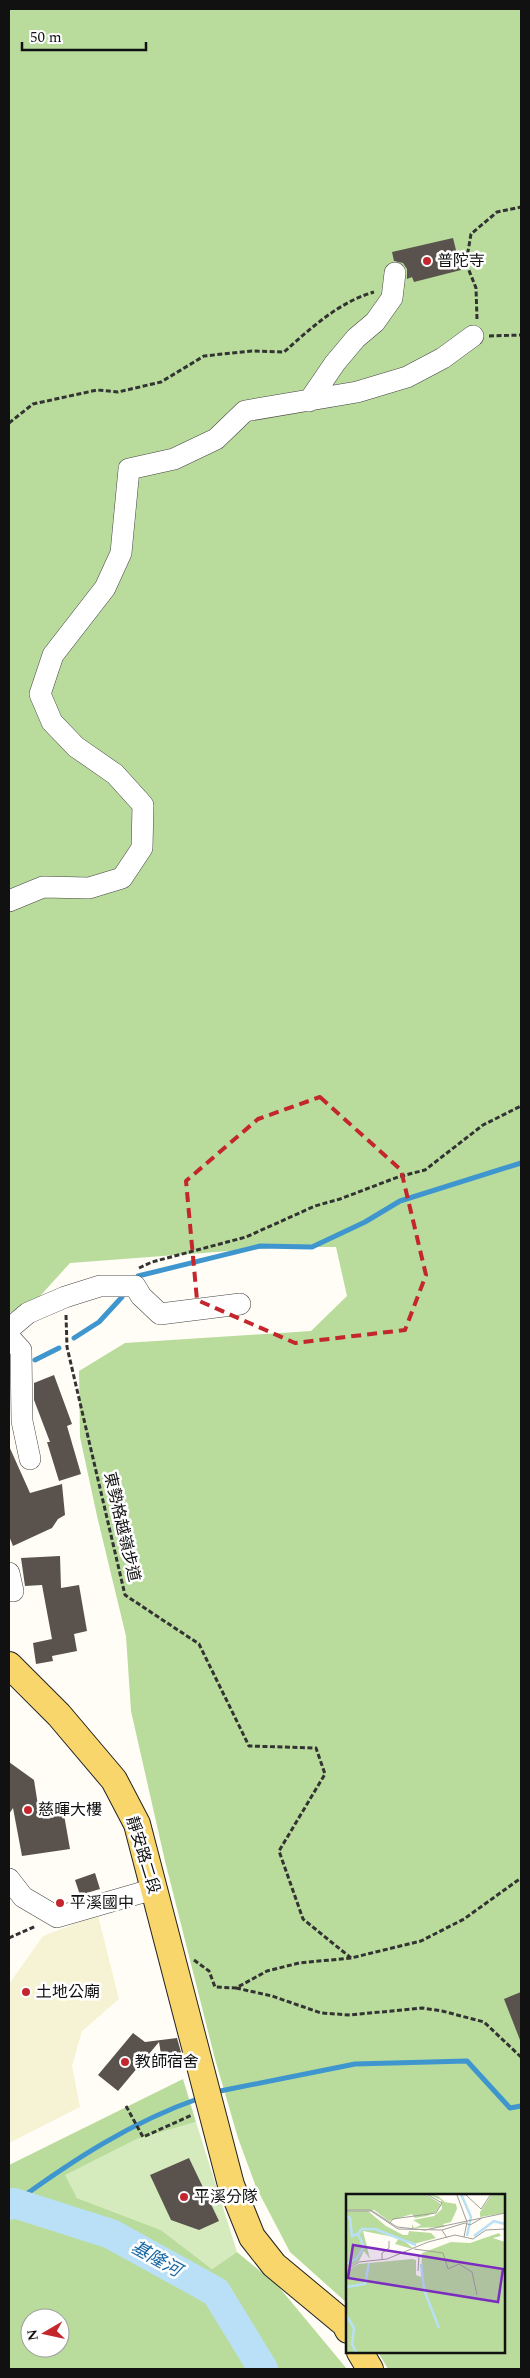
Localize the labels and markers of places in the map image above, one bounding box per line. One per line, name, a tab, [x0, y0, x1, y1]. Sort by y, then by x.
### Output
place label: 普陀寺	[437, 249, 485, 273]
marker: 普陀寺	[421, 255, 433, 267]
place label: 慈暉大樓	[38, 1798, 102, 1822]
marker: 慈暉大樓	[22, 1804, 34, 1816]
place label: 平溪國中	[70, 1891, 134, 1915]
marker: 平溪國中	[54, 1897, 66, 1909]
place label: 土地公廟	[36, 1980, 100, 2004]
marker: 土地公廟	[20, 1986, 32, 1998]
place label: 教師宿舍	[135, 2050, 199, 2074]
marker: 教師宿舍	[119, 2056, 131, 2068]
place label: 平溪分隊	[194, 2185, 258, 2209]
marker: 平溪分隊	[178, 2191, 190, 2203]

